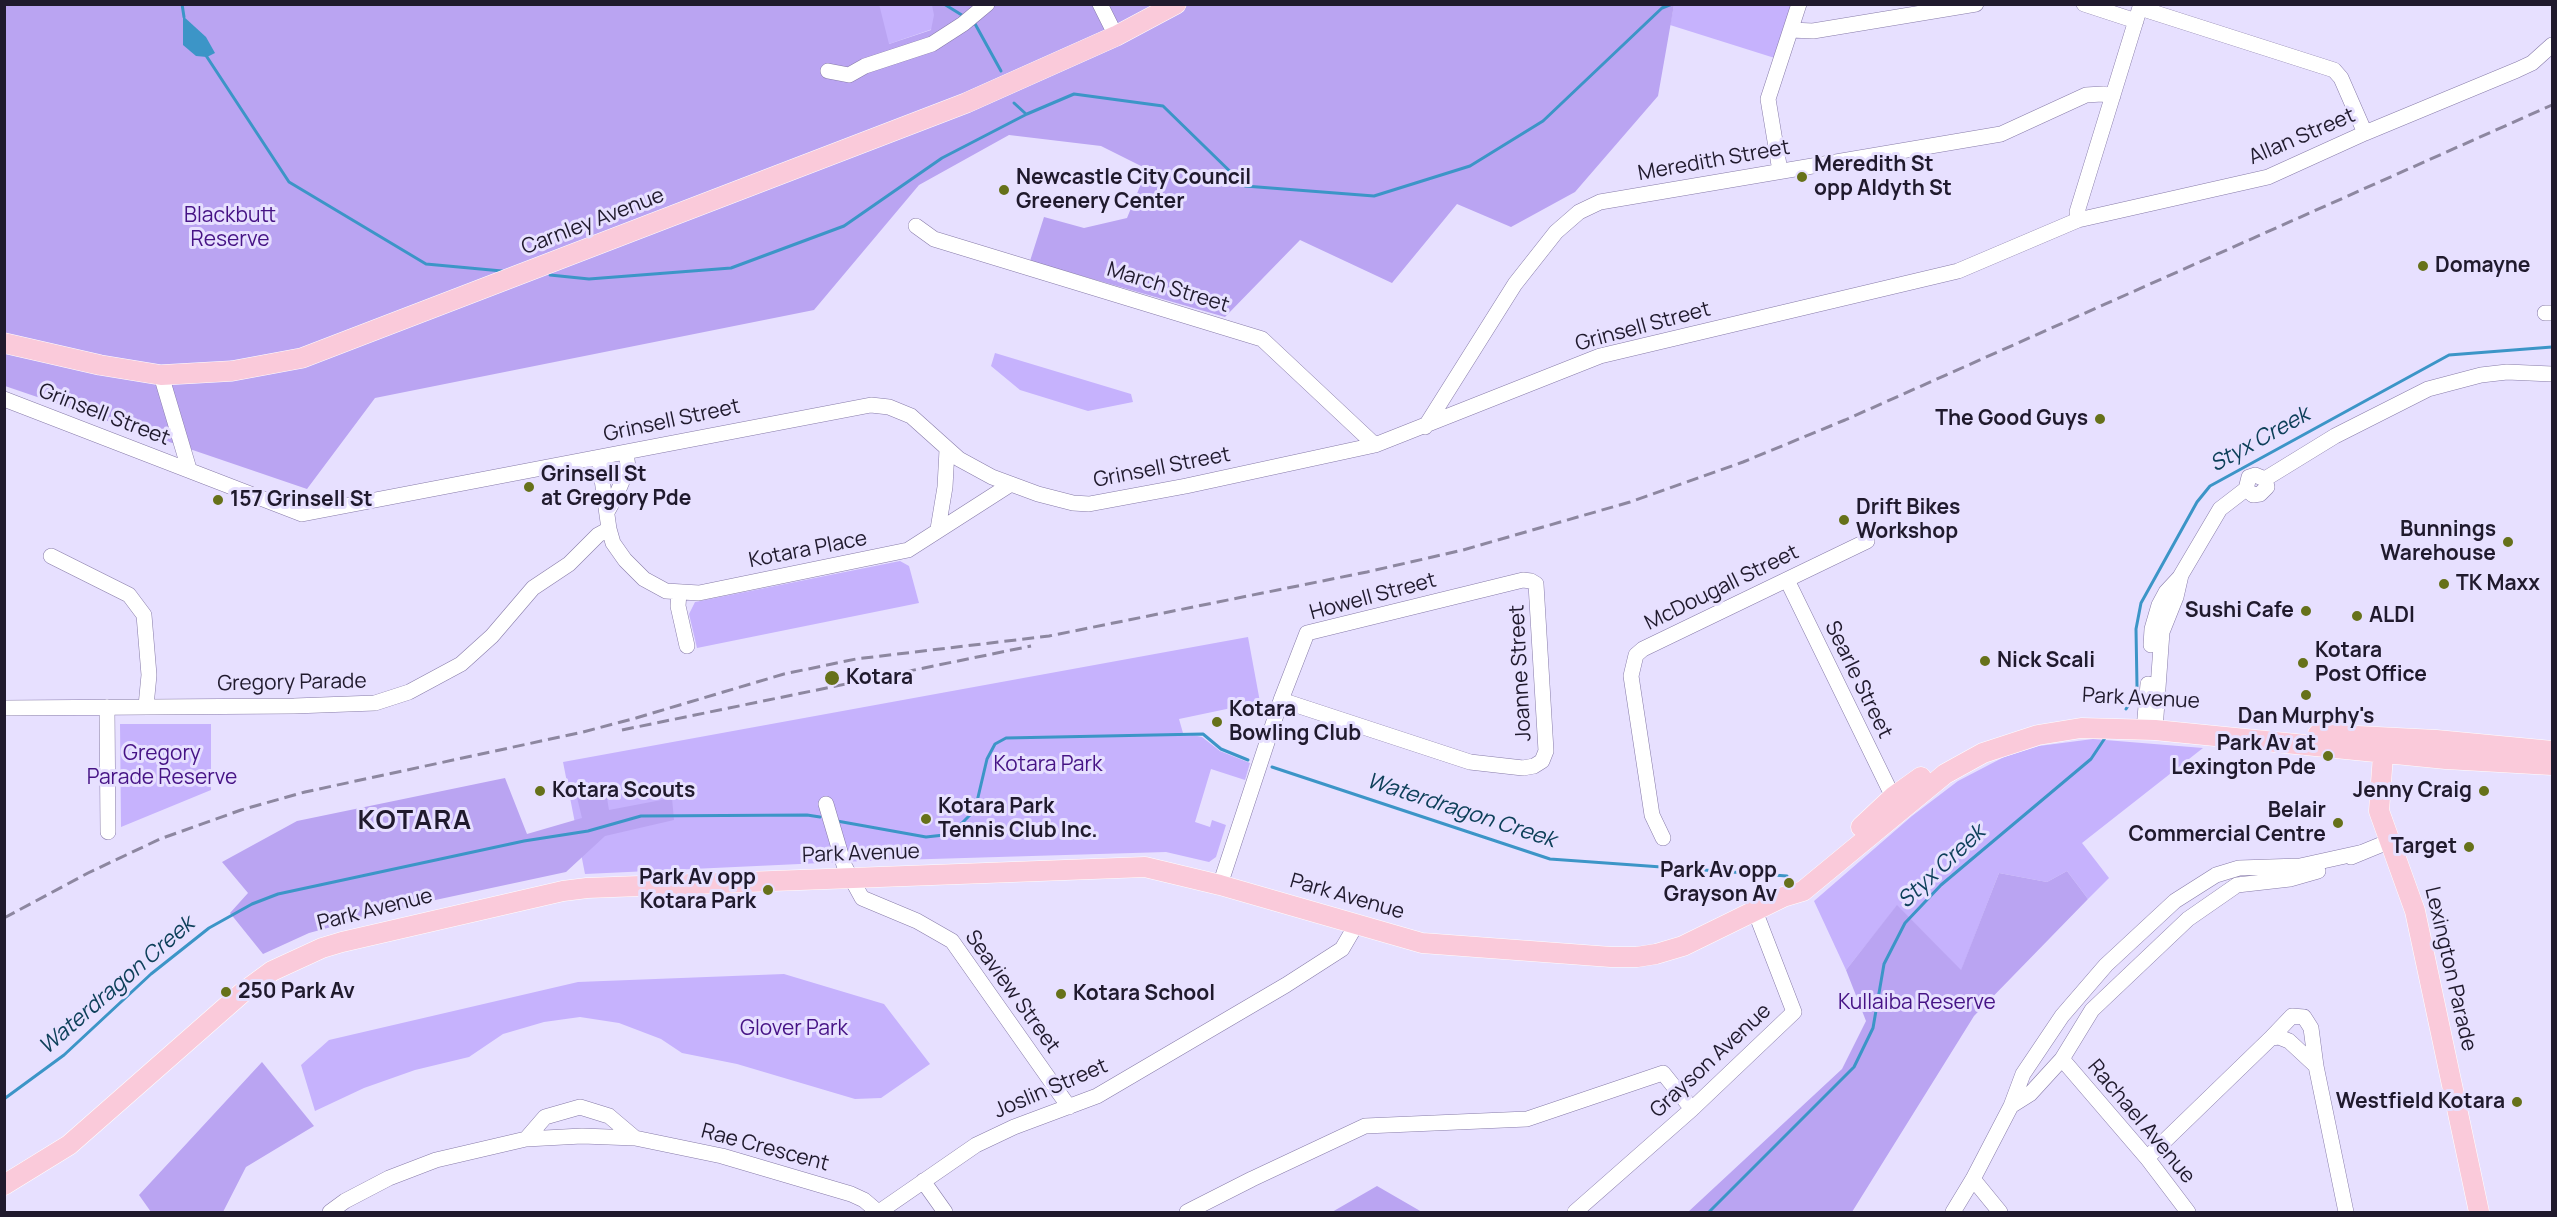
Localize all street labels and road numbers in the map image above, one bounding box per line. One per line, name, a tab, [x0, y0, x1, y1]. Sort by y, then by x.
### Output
street label: Allan Street	[2245, 103, 2359, 171]
street label: Meredith Street	[1636, 135, 1792, 187]
street label: Carnley Avenue	[518, 183, 668, 261]
street label: March Street	[1104, 257, 1232, 319]
street label: Grinsell Street	[1573, 297, 1713, 357]
street label: Grinsell Street	[35, 378, 173, 452]
street label: Grinsell Street	[602, 394, 742, 448]
street label: Grinsell Street	[1092, 442, 1232, 494]
street label: Kotara Place	[747, 526, 869, 574]
street label: McDougall Street	[1641, 540, 1803, 636]
street label: Howell Street	[1307, 568, 1439, 626]
street label: Joanne Street	[1505, 604, 1537, 742]
street label: Searle Street	[1819, 617, 1897, 743]
street label: Gregory Parade	[217, 669, 367, 697]
street label: Park Avenue	[2081, 683, 2201, 715]
street label: Park Avenue	[802, 839, 920, 869]
street label: Park Avenue	[1287, 869, 1407, 925]
street label: Park Avenue	[315, 884, 435, 936]
street label: Lexington Parade	[2419, 884, 2481, 1054]
street label: Seaview Street	[959, 926, 1065, 1058]
street label: Grayson Avenue	[1645, 999, 1777, 1123]
street label: Joslin Street	[990, 1054, 1112, 1124]
street label: Rachael Avenue	[2082, 1055, 2200, 1189]
street label: Rae Crescent	[698, 1119, 832, 1177]

